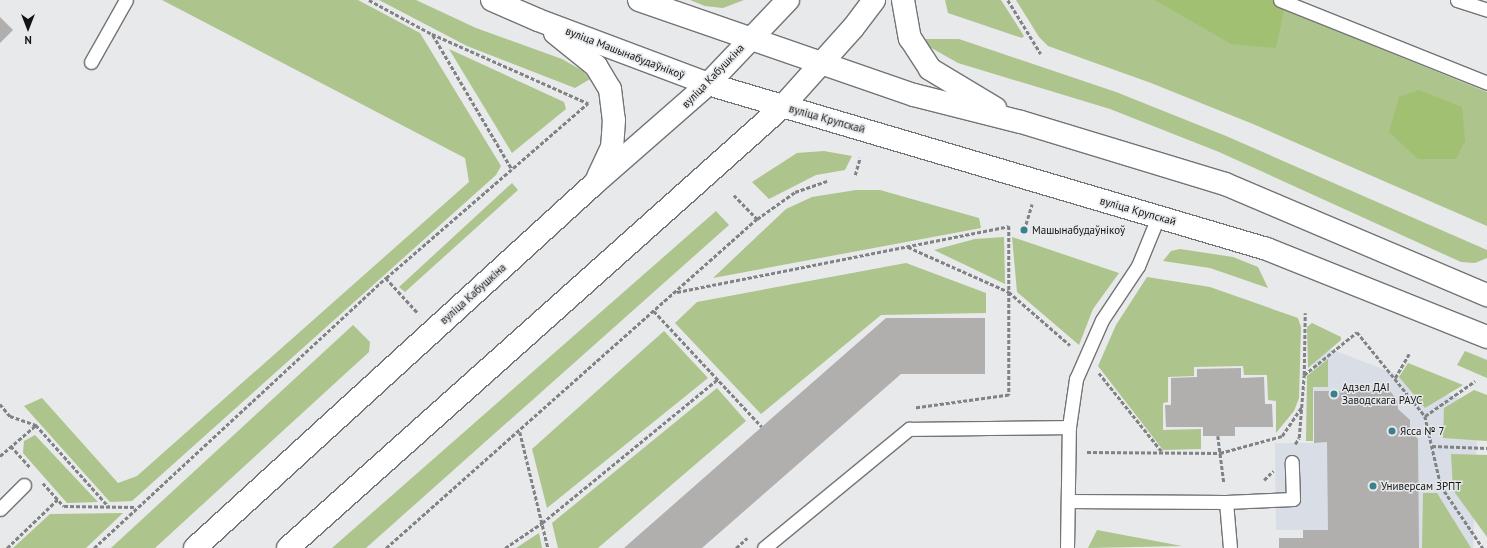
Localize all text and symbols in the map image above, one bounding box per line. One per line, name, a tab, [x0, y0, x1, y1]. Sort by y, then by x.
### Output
north arrow	[8, 8, 48, 48]
street label: вуліца Машынабудаўнікоў	[564, 24, 686, 82]
text: N	[24, 33, 32, 47]
street label: вуліца Кабушкіна	[679, 41, 747, 111]
street label: вуліца Крупскай	[787, 102, 867, 136]
street label: вуліца Крупскай	[1098, 194, 1178, 228]
place label: Машынабудаўнікоў	[1032, 223, 1125, 237]
marker: Машынабудаўнікоў	[1019, 225, 1029, 235]
street label: вуліца Кабушкіна	[437, 261, 509, 327]
place label: Адзел ДАІ Заводскага РАУС	[1342, 381, 1422, 407]
marker: Адзел ДАІ Заводскага РАУС	[1329, 389, 1339, 399]
place label: Ясса № 7	[1400, 424, 1445, 438]
marker: Ясса № 7	[1387, 426, 1397, 436]
place label: Универсам ЗРПТ	[1381, 479, 1461, 493]
marker: Универсам ЗРПТ	[1368, 481, 1378, 491]

